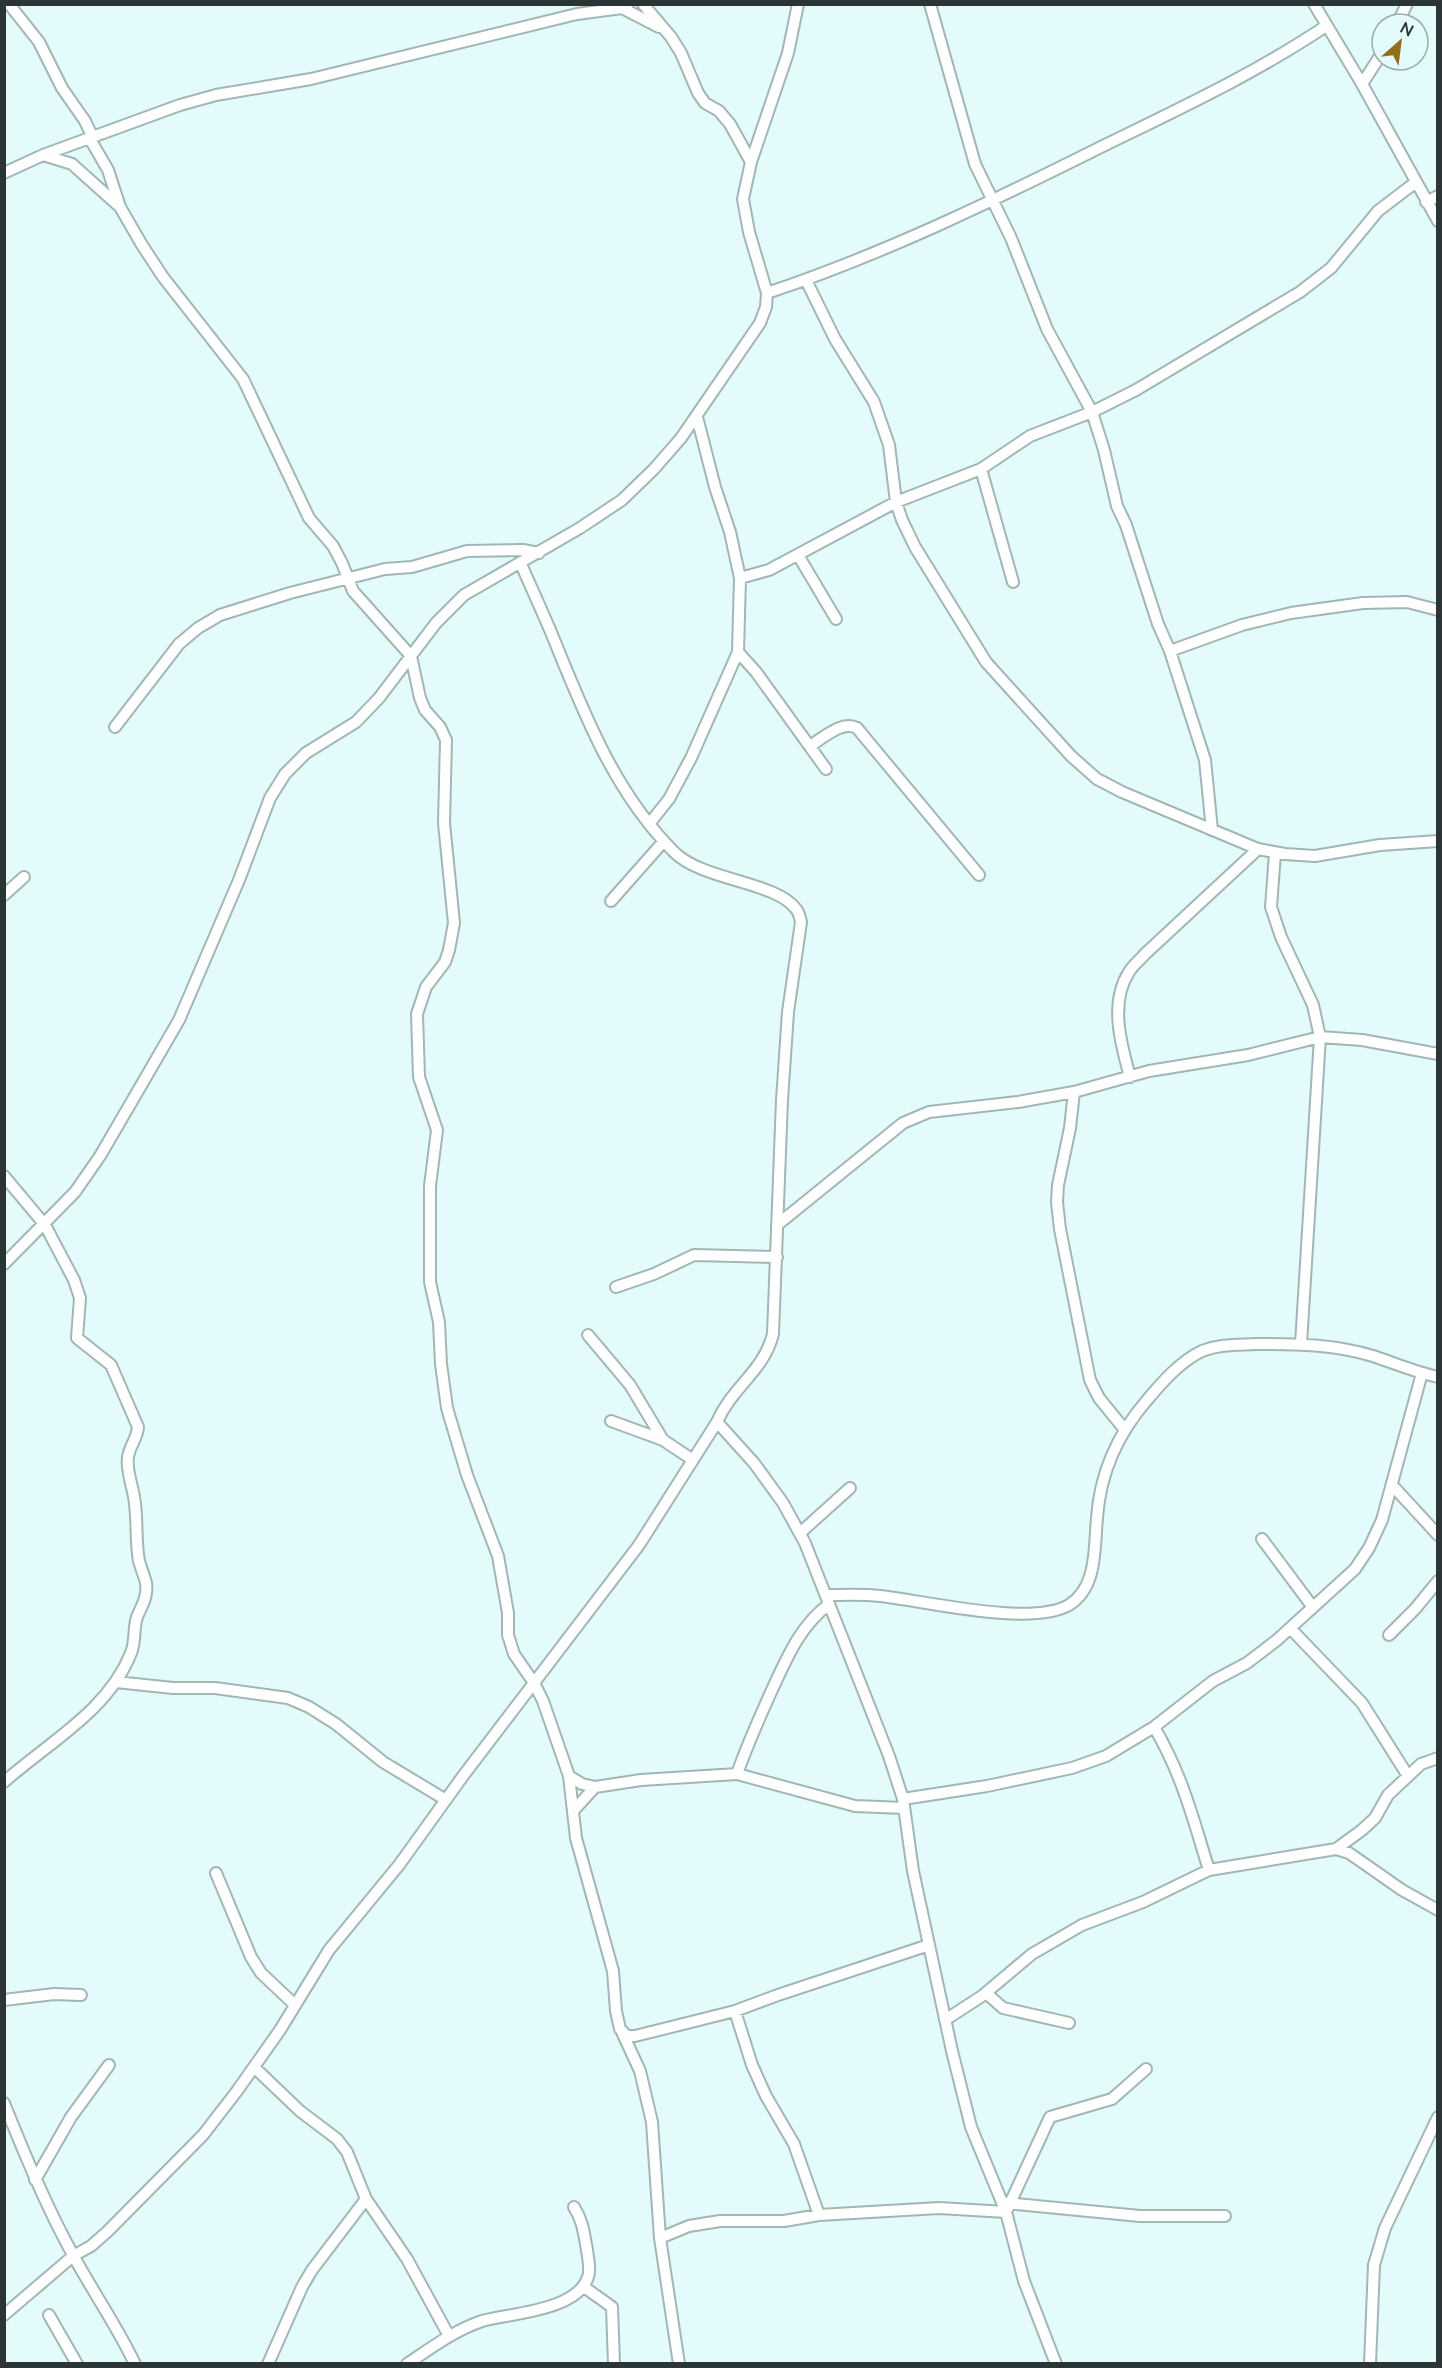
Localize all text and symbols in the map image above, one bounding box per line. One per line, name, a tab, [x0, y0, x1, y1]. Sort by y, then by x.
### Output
north arrow	[1370, 12, 1430, 72]
text: N	[1397, 17, 1417, 40]

